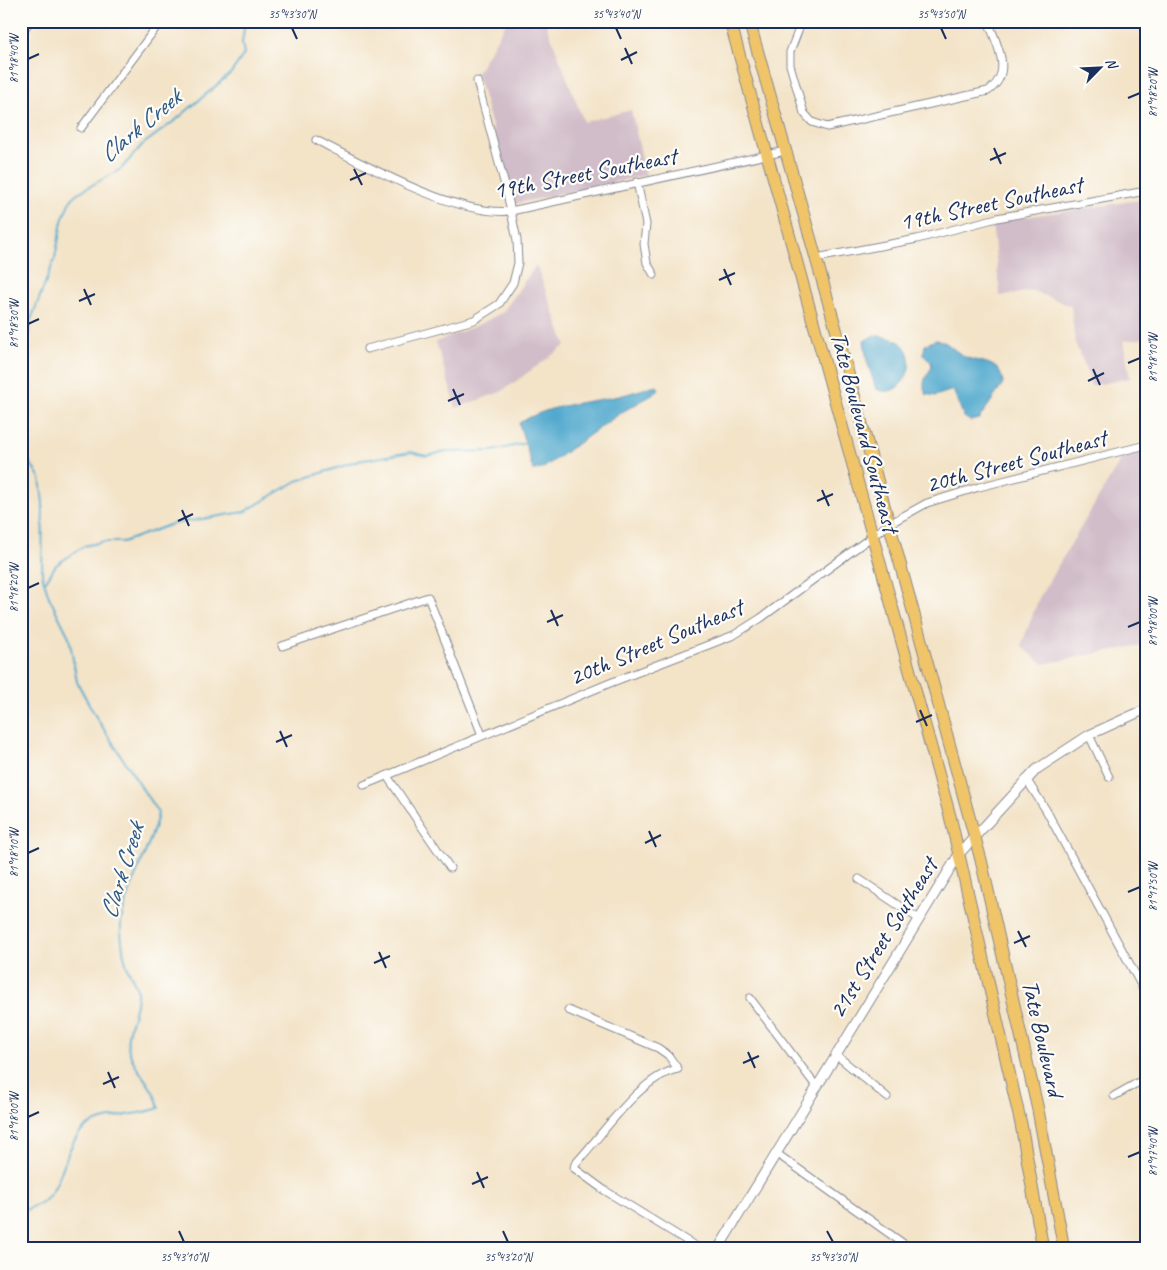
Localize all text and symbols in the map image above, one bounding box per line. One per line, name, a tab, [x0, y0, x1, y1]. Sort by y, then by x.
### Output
text: 35°43'30"N	[268, 6, 317, 22]
text: 35°43'40"N	[592, 6, 641, 22]
text: 35°43'50"N	[917, 6, 966, 22]
text: 81°18'40"W	[6, 32, 22, 83]
north arrow	[1074, 42, 1124, 92]
text: N	[1102, 55, 1122, 72]
text: 81°18'20"W	[1145, 66, 1161, 117]
water label: Clark Creek	[92, 80, 191, 170]
street label: 19th Street Southeast	[491, 140, 682, 205]
street label: 19th Street Southeast	[897, 168, 1088, 237]
text: 81°18'30"W	[6, 297, 22, 348]
street label: Tate Boulevard Southeast	[824, 328, 907, 538]
text: 81°18'10"W	[1145, 331, 1161, 382]
street label: 20th Street Southeast	[922, 422, 1113, 500]
text: 81°18'20"W	[6, 561, 22, 612]
street label: 20th Street Southeast	[565, 591, 750, 692]
text: 81°18'00"W	[1145, 595, 1161, 646]
water label: Clark Creek	[92, 816, 153, 922]
text: 81°18'10"W	[6, 826, 22, 877]
street label: 21st Street Southeast	[822, 850, 946, 1024]
text: 81°17'50"W	[1145, 860, 1161, 911]
street label: Tate Boulevard	[1015, 977, 1072, 1102]
text: 81°18'00"W	[6, 1090, 22, 1141]
text: 81°17'40"W	[1145, 1125, 1161, 1176]
text: 35°43'10"N	[160, 1249, 209, 1265]
text: 35°43'20"N	[484, 1249, 533, 1265]
text: 35°43'30"N	[809, 1249, 858, 1265]

